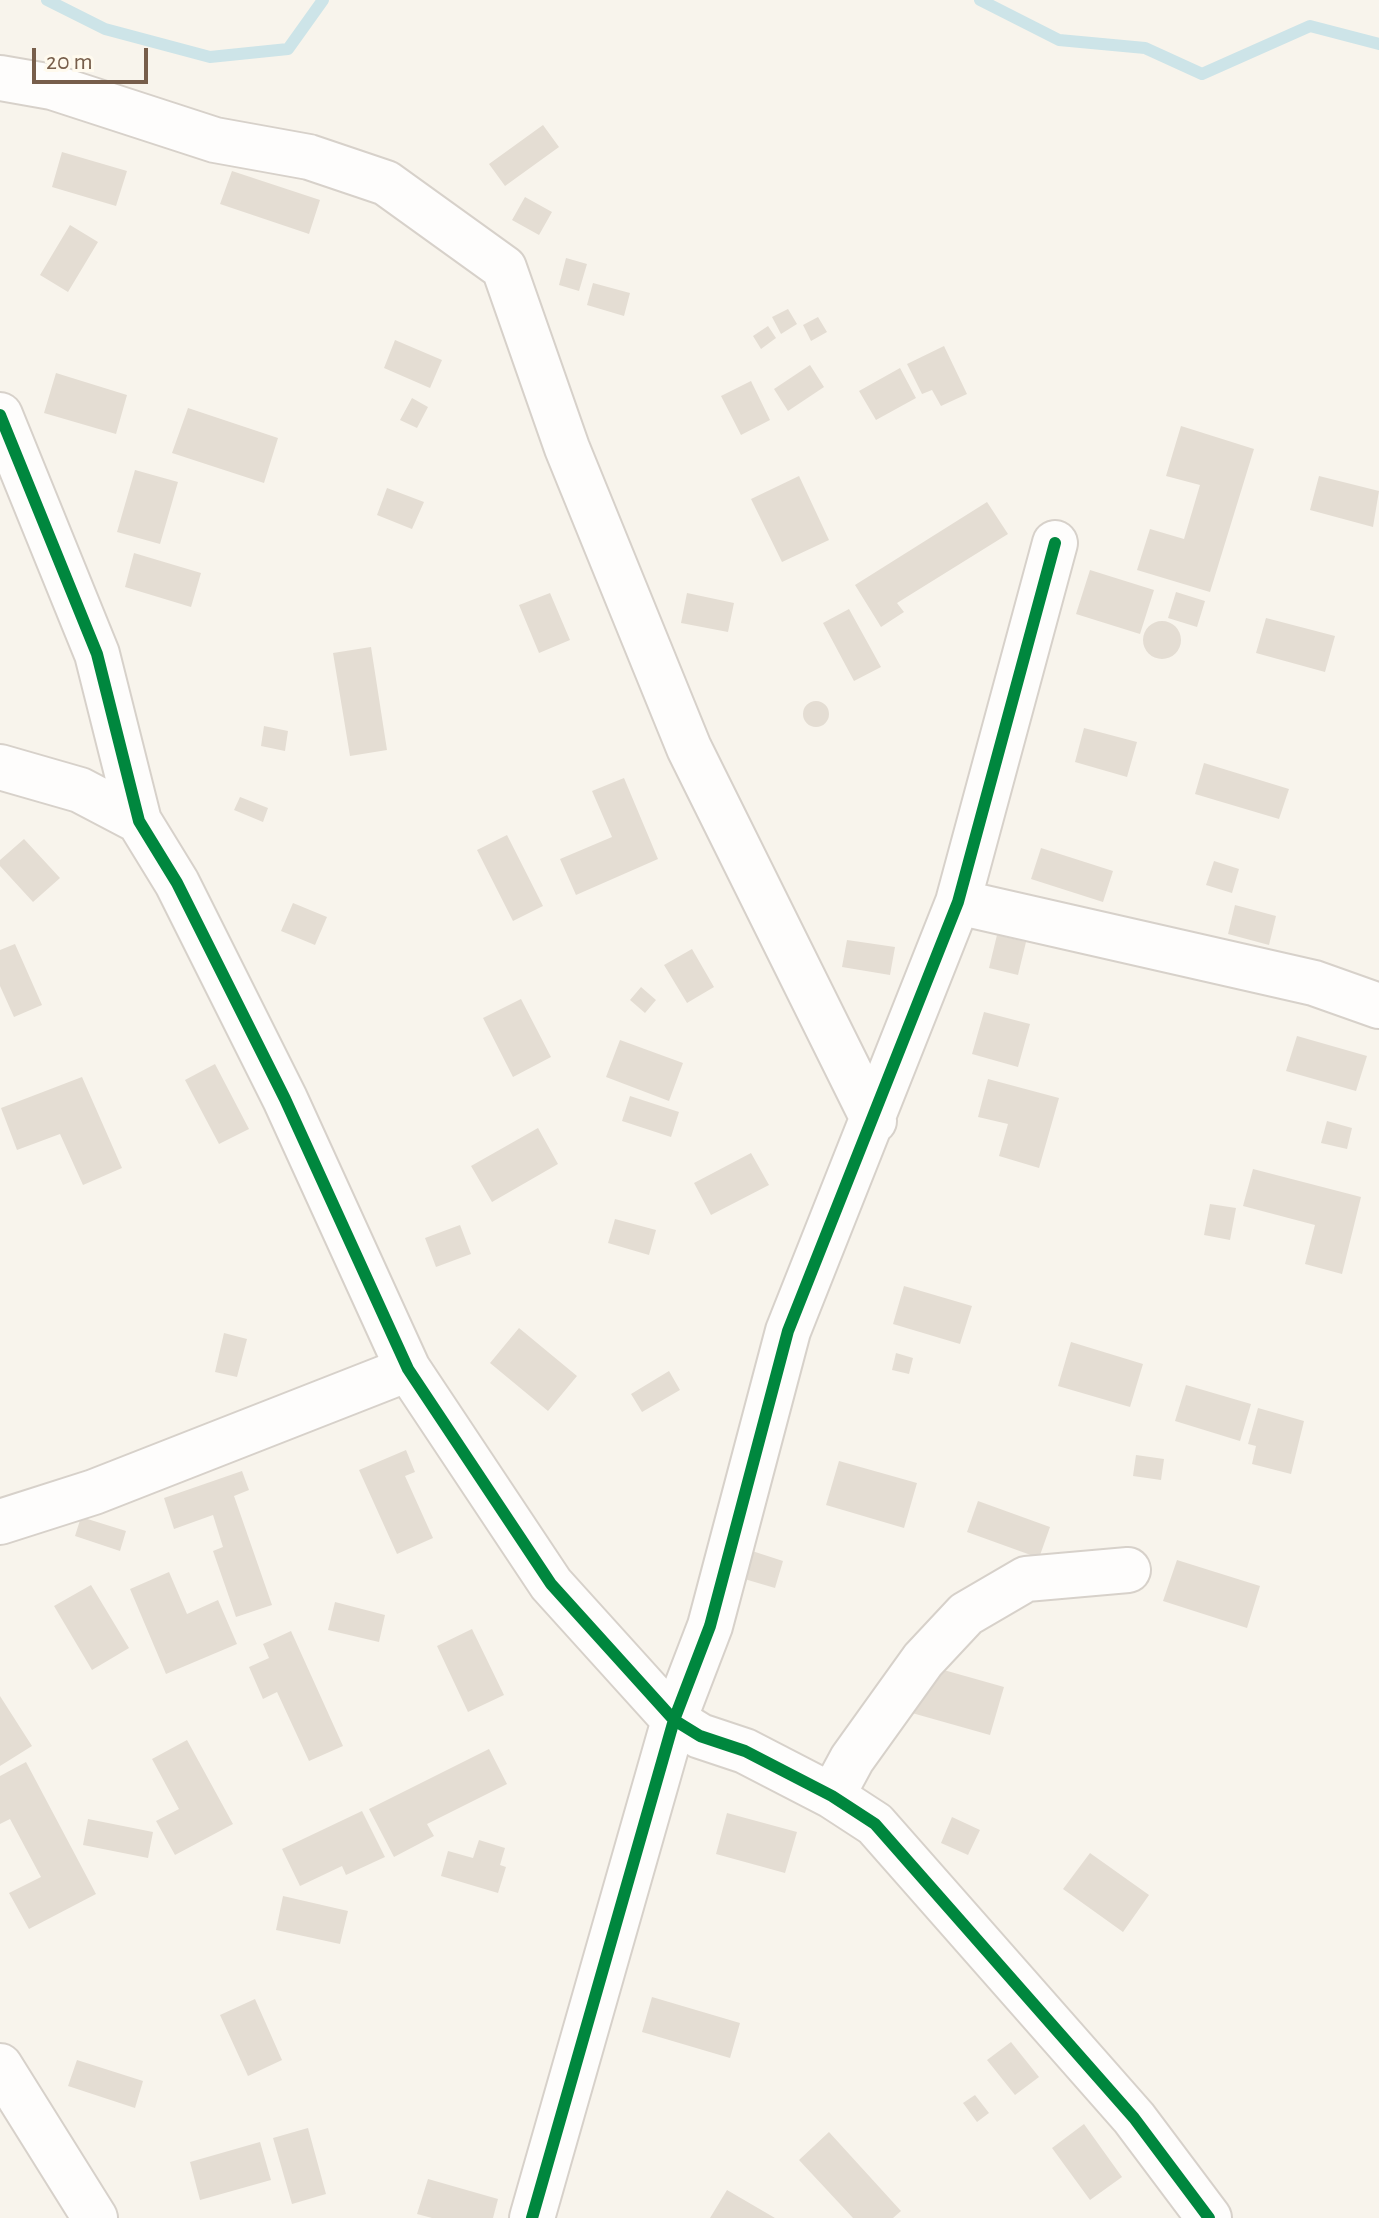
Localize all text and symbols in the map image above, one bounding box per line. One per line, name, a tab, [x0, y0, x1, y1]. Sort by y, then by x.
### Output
scale bar	[36, 32, 152, 82]
text: 20 m	[46, 50, 93, 74]

